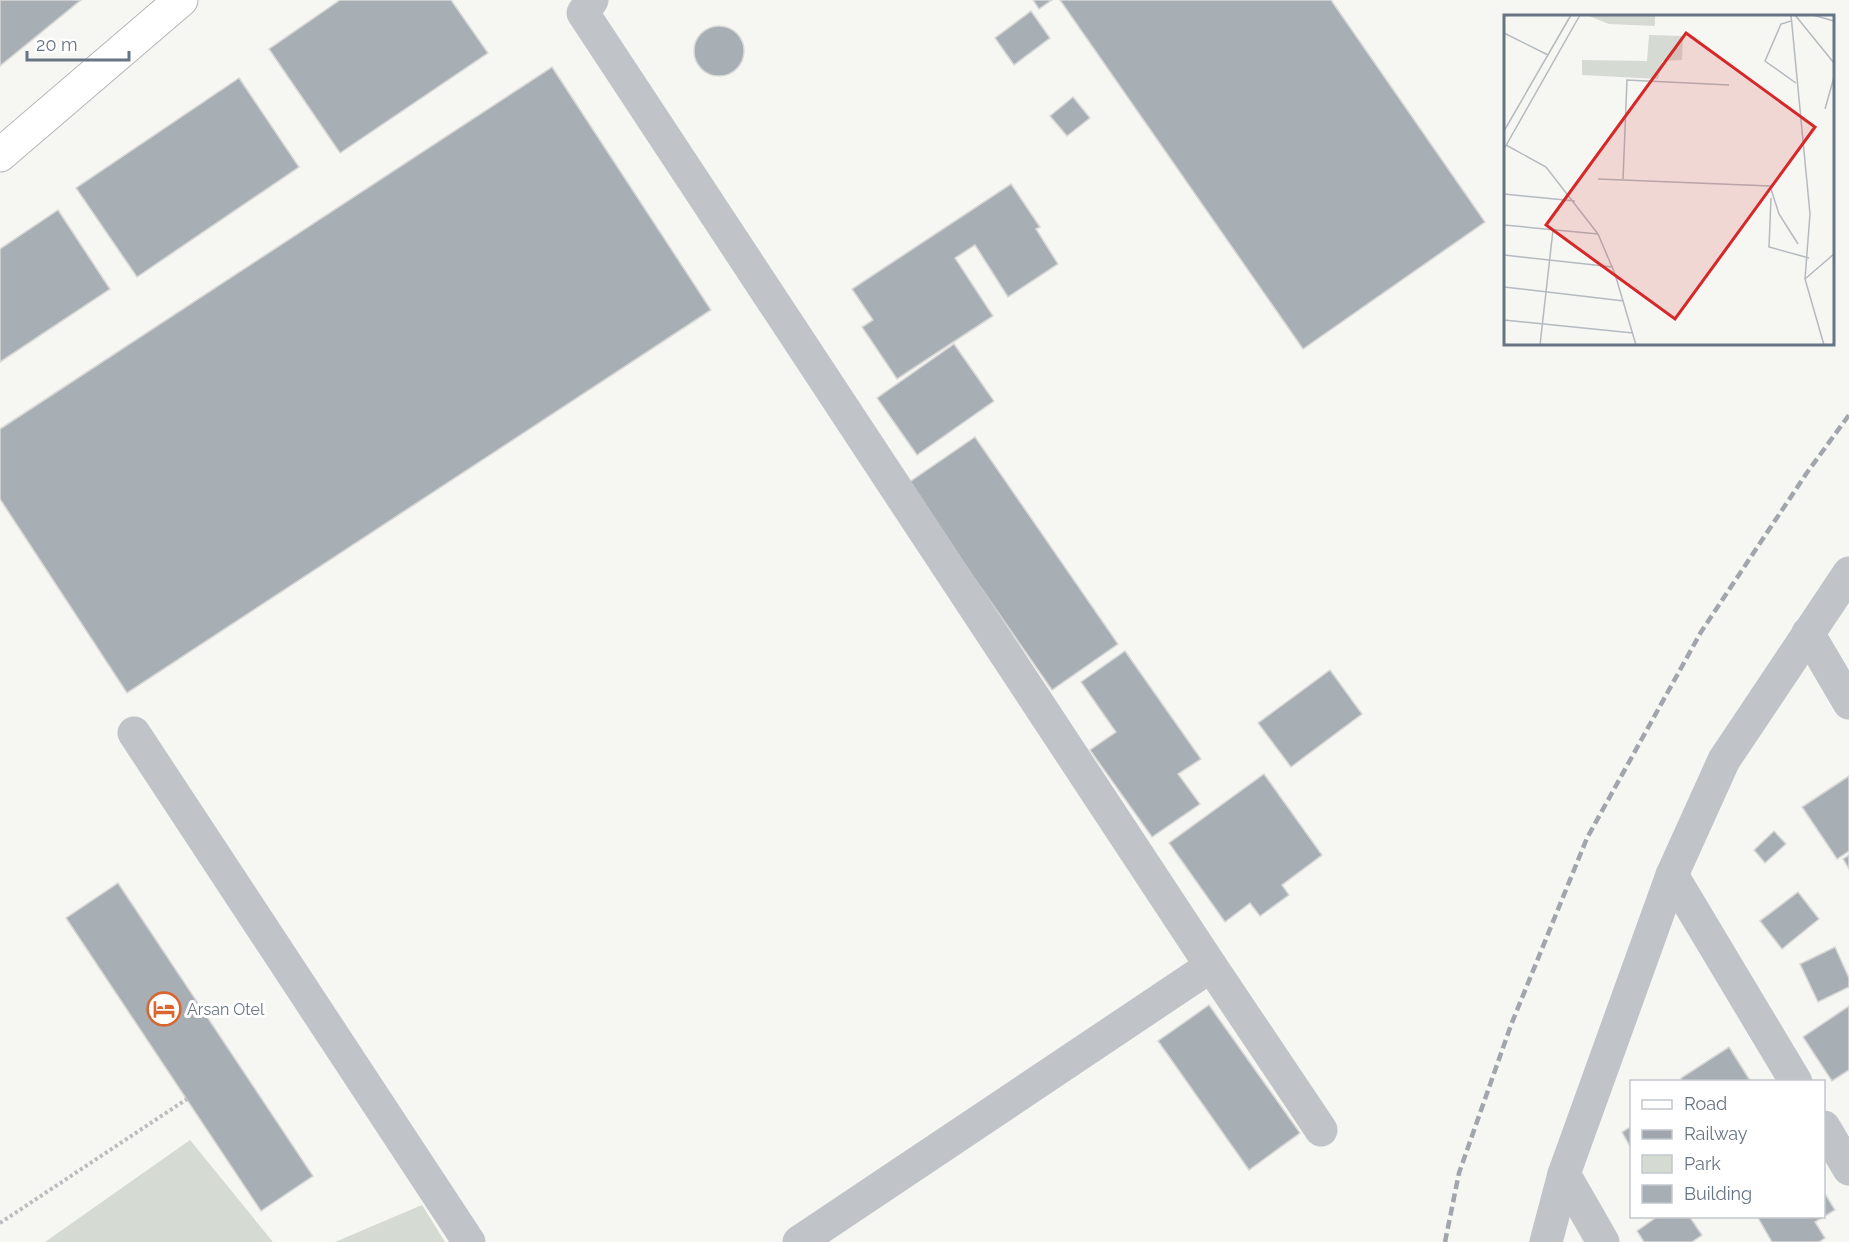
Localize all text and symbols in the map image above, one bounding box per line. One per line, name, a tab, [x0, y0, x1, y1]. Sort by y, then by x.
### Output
inset map	[1504, 15, 1834, 345]
scale bar	[27, 24, 129, 62]
text: 20 m	[36, 34, 78, 55]
hotel icon: Arsan Otel	[146, 991, 182, 1027]
place label: Arsan Otel	[187, 1000, 265, 1019]
legend	[1630, 1080, 1825, 1218]
text: Road	[1684, 1093, 1727, 1114]
text: Railway	[1684, 1123, 1748, 1144]
text: Park	[1684, 1153, 1721, 1174]
text: Building	[1684, 1183, 1752, 1204]

